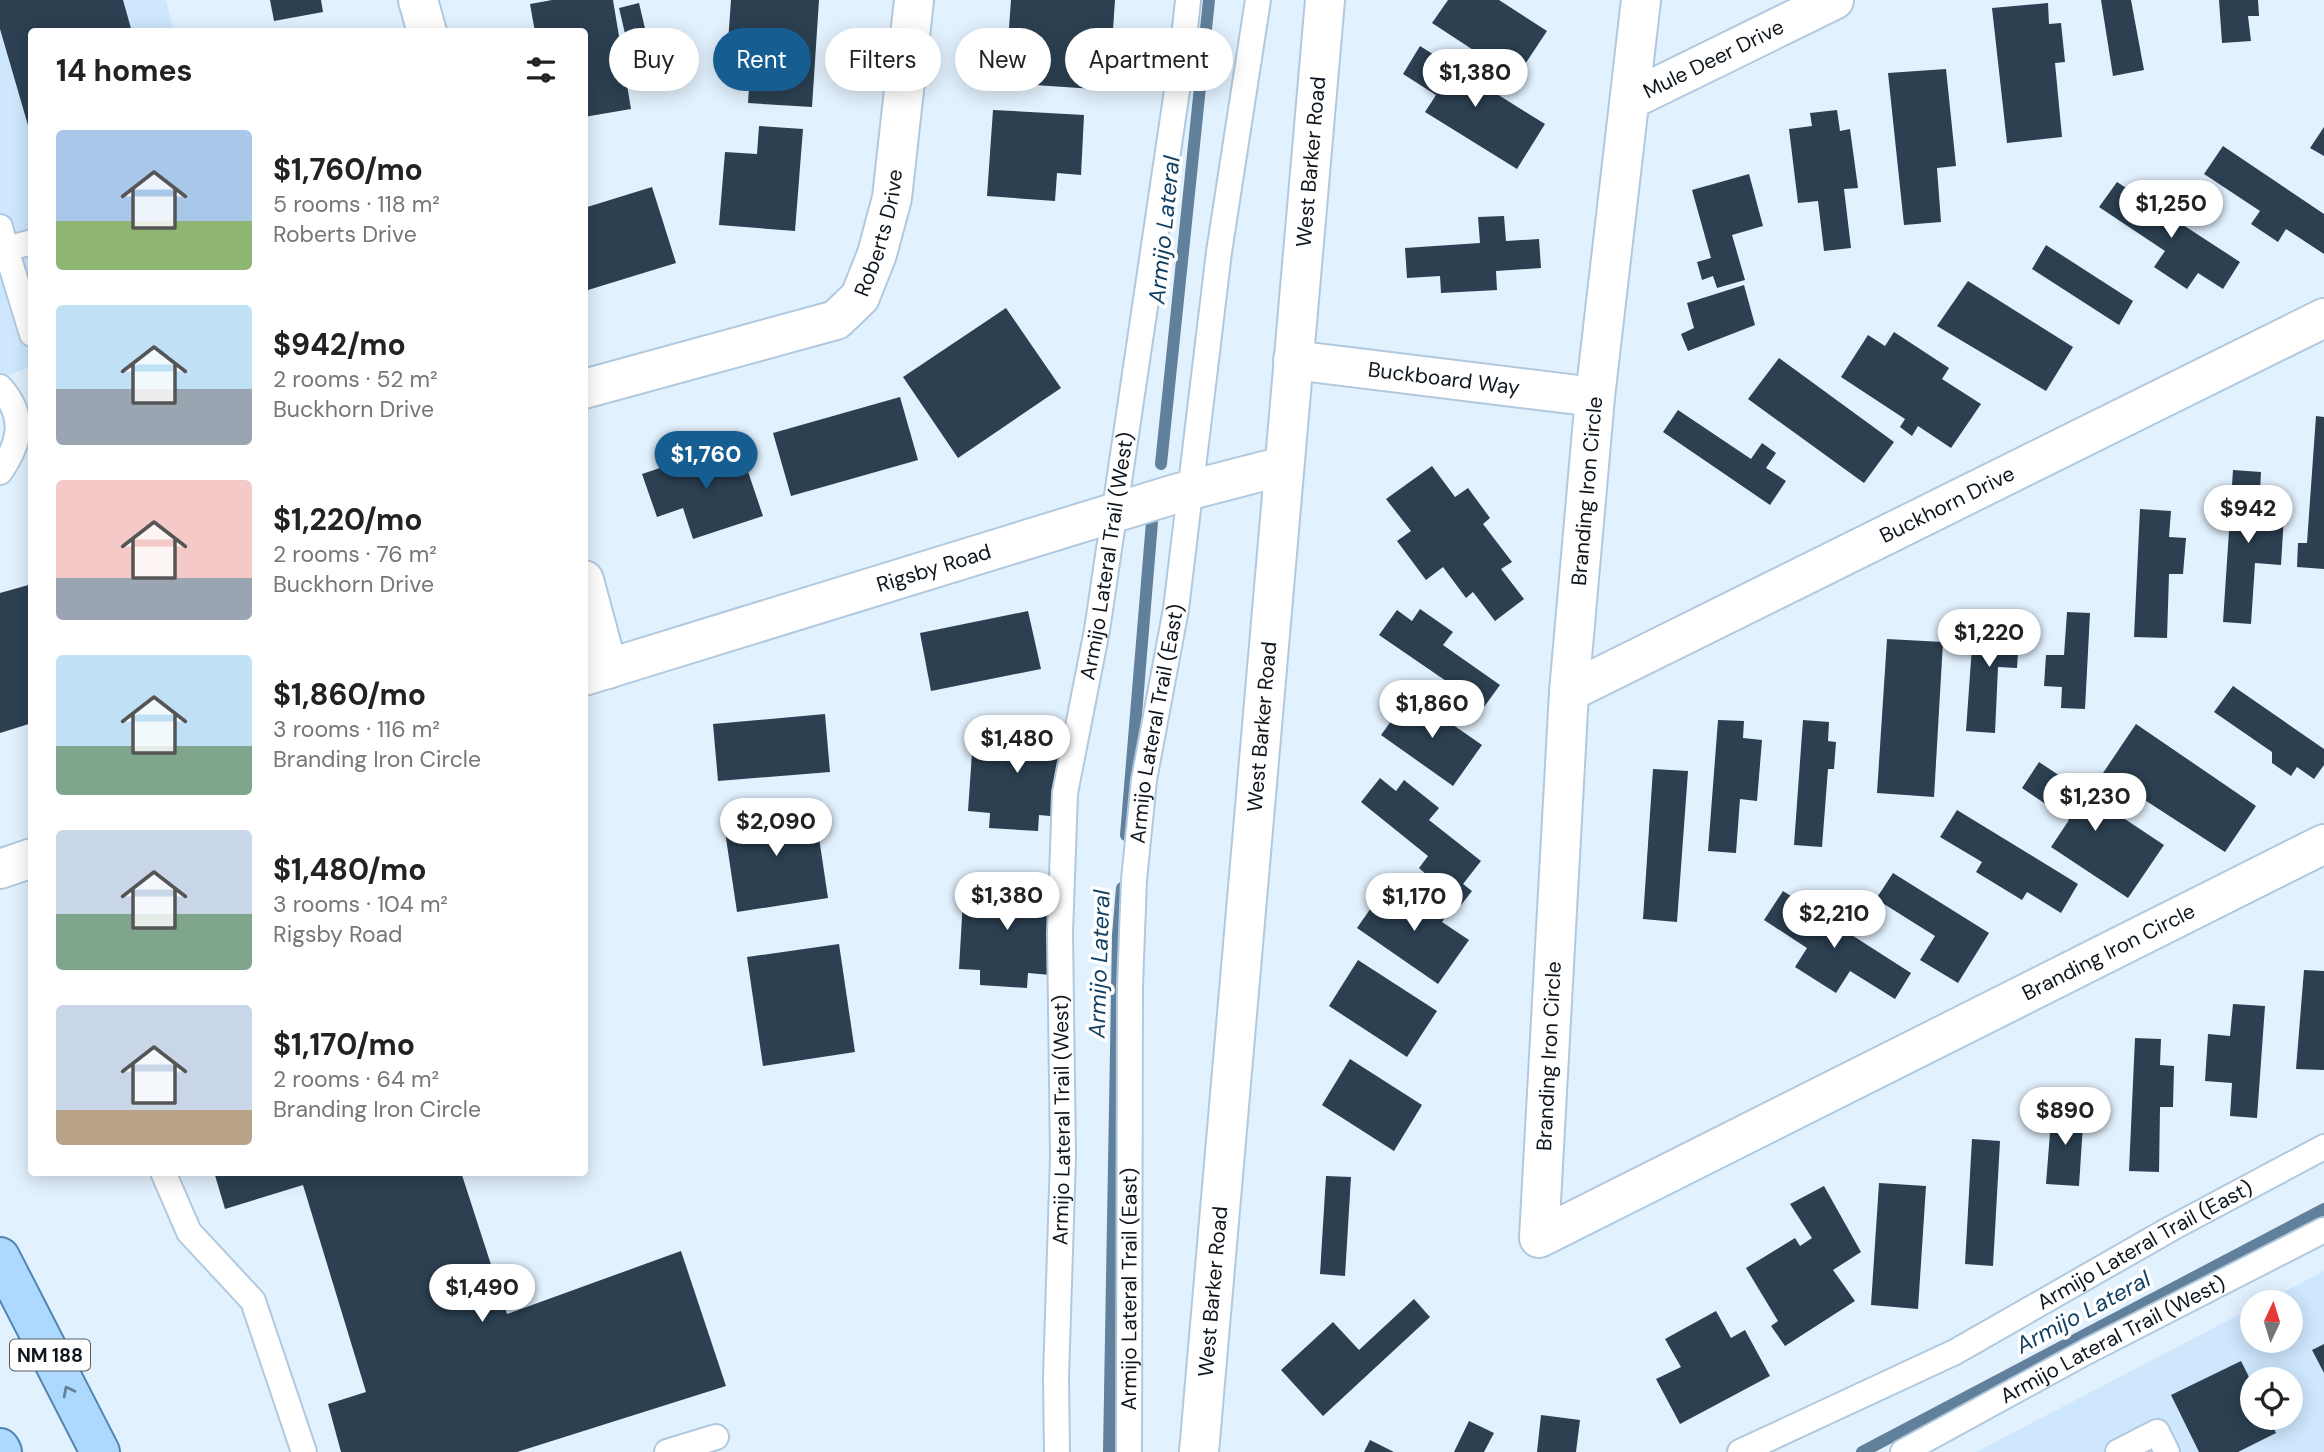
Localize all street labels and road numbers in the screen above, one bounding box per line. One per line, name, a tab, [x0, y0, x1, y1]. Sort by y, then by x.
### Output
street label: Mule Deer Drive	[1638, 13, 1789, 105]
street label: West Barker Road	[1290, 75, 1332, 248]
street label: Roberts Drive	[848, 168, 909, 300]
street label: Buckboard Way	[1366, 355, 1522, 402]
street label: Branding Iron Circle	[1565, 395, 1609, 587]
street label: Armijo Lateral Trail (West)	[1074, 430, 1140, 682]
street label: Buckhorn Drive	[1875, 459, 2019, 550]
street label: Rigsby Road	[873, 537, 994, 599]
street label: Armijo Lateral Trail (East)	[1124, 603, 1190, 845]
street label: West Barker Road	[1241, 640, 1283, 813]
street label: Branding Iron Circle	[2017, 897, 2200, 1007]
street label: Branding Iron Circle	[1530, 960, 1568, 1152]
street label: Armijo Lateral Trail (West)	[1046, 995, 1077, 1246]
street label: Armijo Lateral Trail (East)	[1115, 1168, 1144, 1410]
street label: Armijo Lateral Trail (East)	[2033, 1175, 2257, 1315]
street label: West Barker Road	[1192, 1205, 1234, 1378]
street label: Armijo Lateral Trail (West)	[1995, 1269, 2230, 1410]
road number: NM 188	[10, 1340, 90, 1371]

